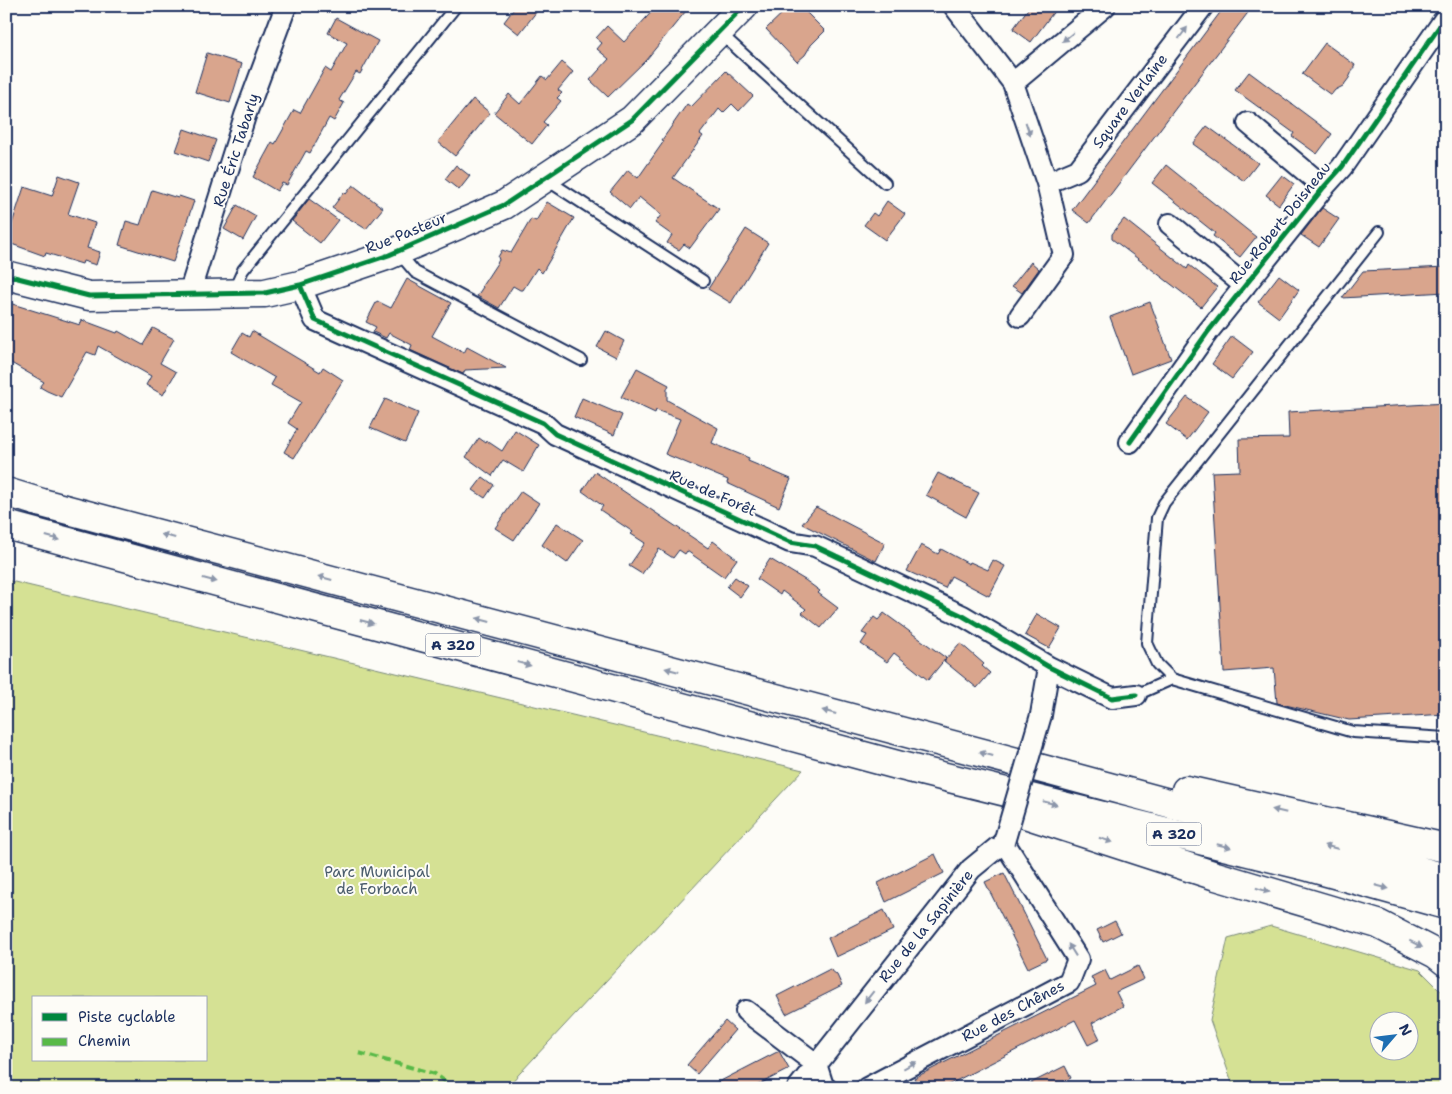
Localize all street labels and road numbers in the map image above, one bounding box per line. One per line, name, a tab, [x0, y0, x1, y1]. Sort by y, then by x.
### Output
street label: Square Verlaine	[1088, 50, 1172, 152]
street label: Rue Éric Tabarly	[207, 90, 264, 209]
street label: Rue Robert Doisneau	[1225, 158, 1335, 288]
street label: Rue Pasteur	[362, 207, 450, 259]
street label: Rue de Forêt	[666, 465, 760, 521]
road number: A 320	[426, 634, 480, 656]
road number: A 320	[1146, 822, 1202, 846]
street label: Rue de la Sapinière	[874, 865, 978, 987]
street label: Rue des Chênes	[958, 975, 1068, 1047]

